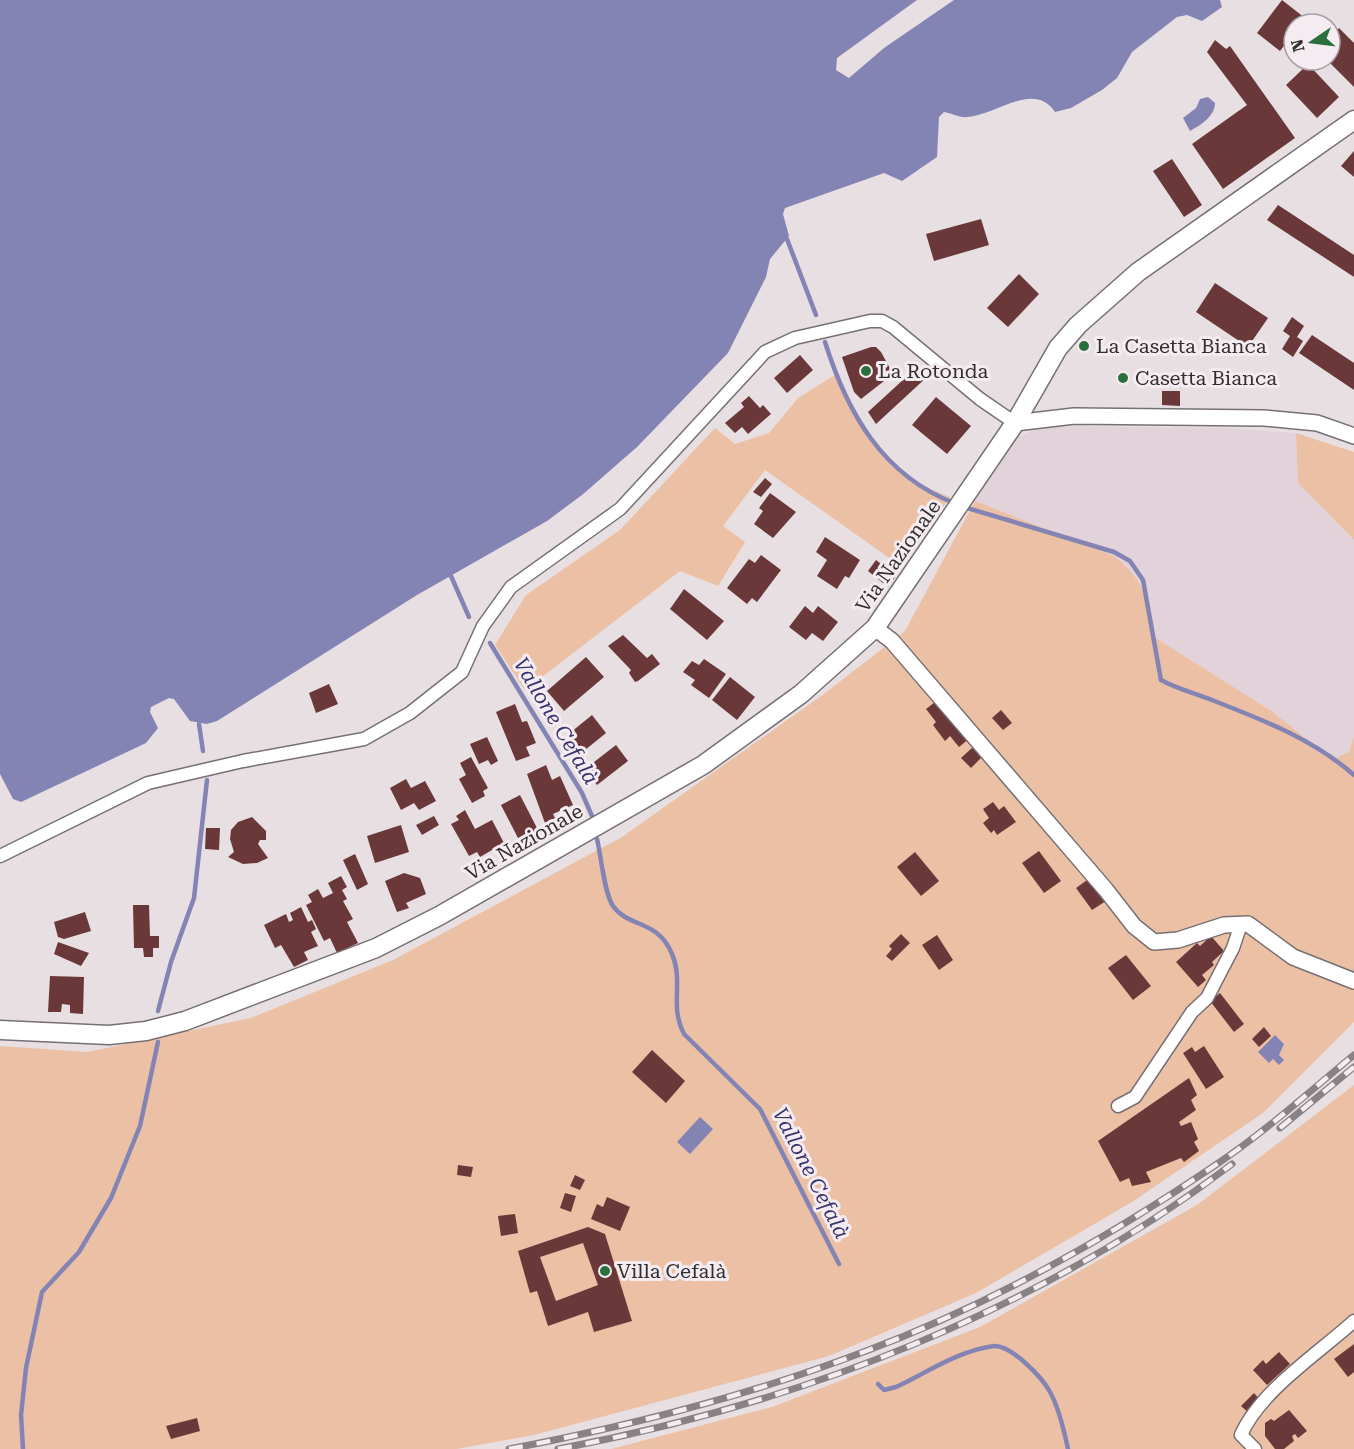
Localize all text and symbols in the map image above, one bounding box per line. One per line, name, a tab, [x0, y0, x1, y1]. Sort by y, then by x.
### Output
north arrow	[1282, 12, 1342, 72]
text: N	[1287, 37, 1309, 54]
place label: La Casetta Bianca	[1096, 334, 1267, 358]
marker: La Casetta Bianca	[1077, 339, 1091, 353]
place label: La Rotonda	[878, 359, 989, 383]
marker: La Rotonda	[859, 364, 873, 378]
place label: Casetta Bianca	[1135, 366, 1277, 390]
marker: Casetta Bianca	[1116, 371, 1130, 385]
street label: Via Nazionale	[850, 495, 946, 617]
water label: Vallone Cefalà	[509, 653, 603, 789]
street label: Via Nazionale	[461, 799, 587, 885]
water label: Vallone Cefalà	[768, 1104, 854, 1242]
place label: Villa Cefalà	[617, 1259, 726, 1283]
marker: Villa Cefalà	[598, 1264, 612, 1278]

